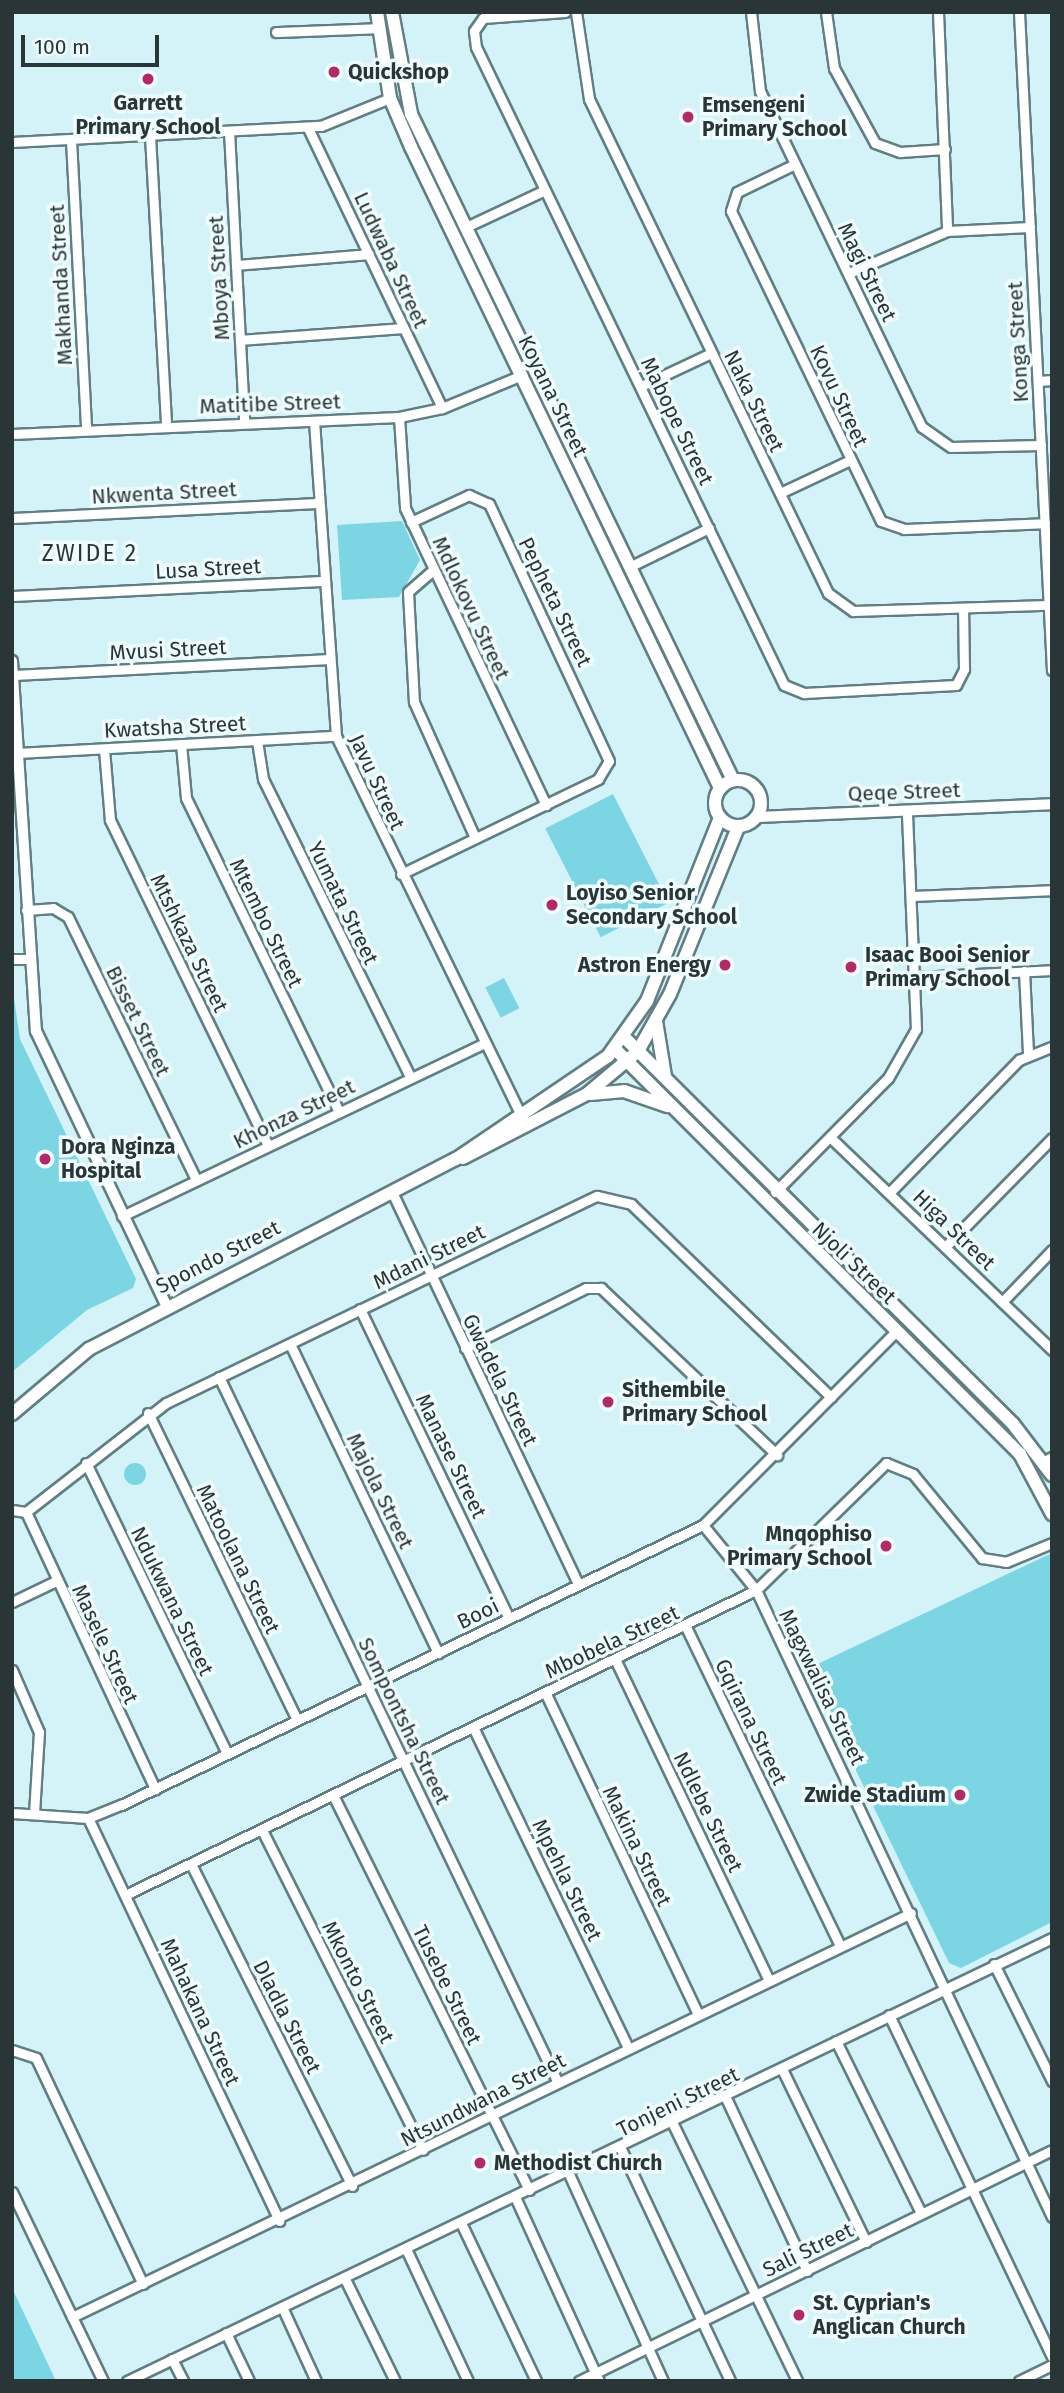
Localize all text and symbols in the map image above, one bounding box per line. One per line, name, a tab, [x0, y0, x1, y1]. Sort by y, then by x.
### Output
scale bar	[24, 21, 163, 65]
text: 100 m	[34, 34, 90, 60]
place label: Quickshop	[348, 59, 449, 85]
marker: Quickshop	[326, 64, 342, 80]
marker: Garrett Primary School	[140, 71, 156, 87]
place label: Garrett Primary School	[75, 90, 221, 140]
place label: Emsengeni Primary School	[702, 92, 847, 142]
marker: Emsengeni Primary School	[680, 109, 696, 125]
street label: Ludwaba Street	[348, 188, 434, 332]
street label: Makhanda Street	[44, 204, 78, 366]
street label: Mboya Street	[203, 215, 235, 341]
street label: Magi Street	[832, 218, 902, 326]
street label: Konga Street	[1002, 281, 1034, 403]
street label: Koyana Street	[513, 331, 593, 461]
street label: Kovu Street	[804, 341, 874, 451]
street label: Naka Street	[719, 346, 789, 456]
street label: Mabope Street	[635, 353, 719, 489]
street label: Matitibe Street	[199, 389, 341, 419]
street label: Nkwenta Street	[91, 477, 237, 509]
street label: Mdlokovu Street	[427, 532, 515, 684]
street label: Pepheta Street	[513, 533, 597, 671]
district label: ZWIDE 2	[43, 539, 137, 567]
street label: Lusa Street	[154, 554, 262, 584]
street label: Mvusi Street	[109, 634, 227, 666]
street label: Kwatsha Street	[103, 711, 247, 743]
street label: Javu Street	[344, 730, 410, 834]
street label: Qeqe Street	[847, 777, 961, 807]
street label: Yumata Street	[302, 837, 384, 969]
street label: Mtembo Street	[224, 854, 308, 992]
street label: Mtshkaza Street	[145, 870, 233, 1016]
place label: Loyiso Senior Secondary School	[566, 880, 737, 930]
marker: Loyiso Senior Secondary School	[544, 897, 560, 913]
place label: Isaac Booi Senior Primary School	[865, 942, 1030, 992]
place label: Astron Energy	[578, 952, 711, 978]
marker: Astron Energy	[717, 957, 733, 973]
marker: Isaac Booi Senior Primary School	[843, 959, 859, 975]
street label: Bisset Street	[100, 962, 176, 1080]
street label: Khonza Street	[229, 1074, 359, 1154]
place label: Dora Nginza Hospital	[61, 1134, 175, 1184]
marker: Dora Nginza Hospital	[35, 1149, 55, 1169]
street label: Higa Street	[908, 1185, 1000, 1275]
street label: Spondo Street	[152, 1215, 284, 1299]
street label: Njoli Street	[807, 1217, 901, 1309]
street label: Mdani Street	[369, 1219, 489, 1295]
street label: Gwadela Street	[457, 1310, 543, 1450]
place label: Sithembile Primary School	[622, 1377, 767, 1427]
street label: Manase Street	[410, 1390, 492, 1522]
marker: Sithembile Primary School	[600, 1394, 616, 1410]
street label: Majola Street	[341, 1429, 419, 1553]
street label: Matoolana Street	[191, 1480, 285, 1638]
place label: Mnqophiso Primary School	[727, 1521, 872, 1571]
street label: Ndukwana Street	[125, 1523, 219, 1679]
marker: Mnqophiso Primary School	[878, 1538, 894, 1554]
street label: Masele Street	[66, 1580, 144, 1708]
street label: Booi	[453, 1593, 503, 1635]
street label: Mbobela Street	[541, 1600, 683, 1684]
street label: Magxwalisa Street	[773, 1605, 871, 1769]
street label: Sompontsha Street	[353, 1634, 455, 1808]
street label: Gqirana Street	[710, 1655, 792, 1789]
street label: Ndlebe Street	[668, 1748, 748, 1876]
street label: Makina Street	[597, 1782, 677, 1910]
place label: Zwide Stadium	[804, 1782, 946, 1808]
marker: Zwide Stadium	[952, 1787, 968, 1803]
street label: Mpehla Street	[527, 1815, 607, 1945]
street label: Mkonto Street	[316, 1917, 400, 2047]
street label: Tusebe Street	[407, 1921, 487, 2049]
street label: Mahakana Street	[155, 1934, 245, 2090]
street label: Dladla Street	[248, 1956, 326, 2078]
street label: Ntsundwana Street	[397, 2048, 569, 2152]
street label: Tonjeni Street	[613, 2062, 743, 2142]
place label: Methodist Church	[494, 2150, 662, 2176]
marker: Methodist Church	[472, 2155, 488, 2171]
street label: Sali Street	[759, 2217, 857, 2283]
place label: St. Cyprian's Anglican Church	[813, 2290, 966, 2340]
marker: St. Cyprian's Anglican Church	[791, 2307, 807, 2323]

